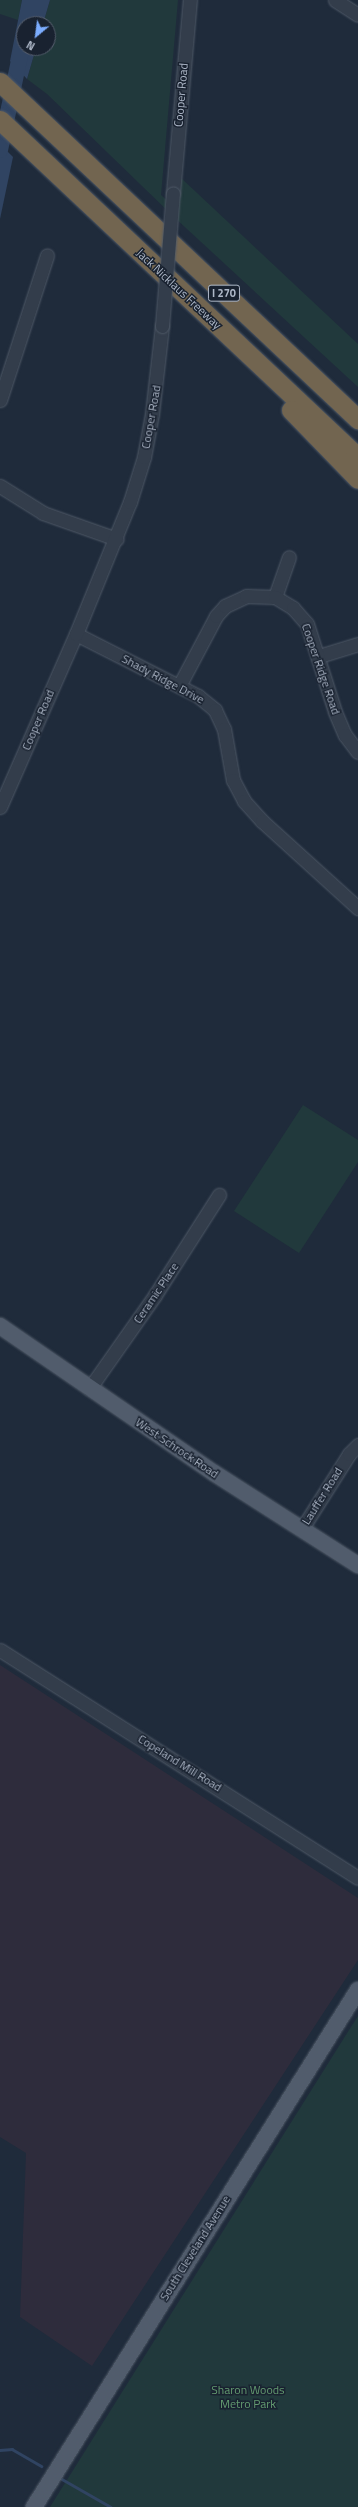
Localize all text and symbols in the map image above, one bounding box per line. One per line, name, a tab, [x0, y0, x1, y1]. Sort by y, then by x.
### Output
north arrow	[16, 16, 56, 56]
text: N	[23, 37, 38, 54]
street label: Cooper Road	[171, 62, 191, 128]
street label: Jack Nicklaus Freeway	[133, 246, 225, 332]
road number: I 270	[207, 284, 241, 302]
street label: Cooper Road	[138, 384, 164, 450]
street label: Cooper Ridge Road	[299, 622, 343, 716]
street label: Shady Ridge Drive	[119, 651, 207, 707]
street label: Cooper Road	[19, 688, 57, 752]
street label: Ceramic Place	[130, 1260, 182, 1326]
street label: West Schrock Road	[133, 1415, 221, 1481]
street label: Lauffer Road	[299, 1465, 345, 1527]
street label: Copeland Mill Road	[135, 1731, 225, 1795]
street label: South Cleveland Avenue	[157, 2193, 233, 2303]
park label: Sharon Woods Metro Park	[211, 2383, 285, 2411]

